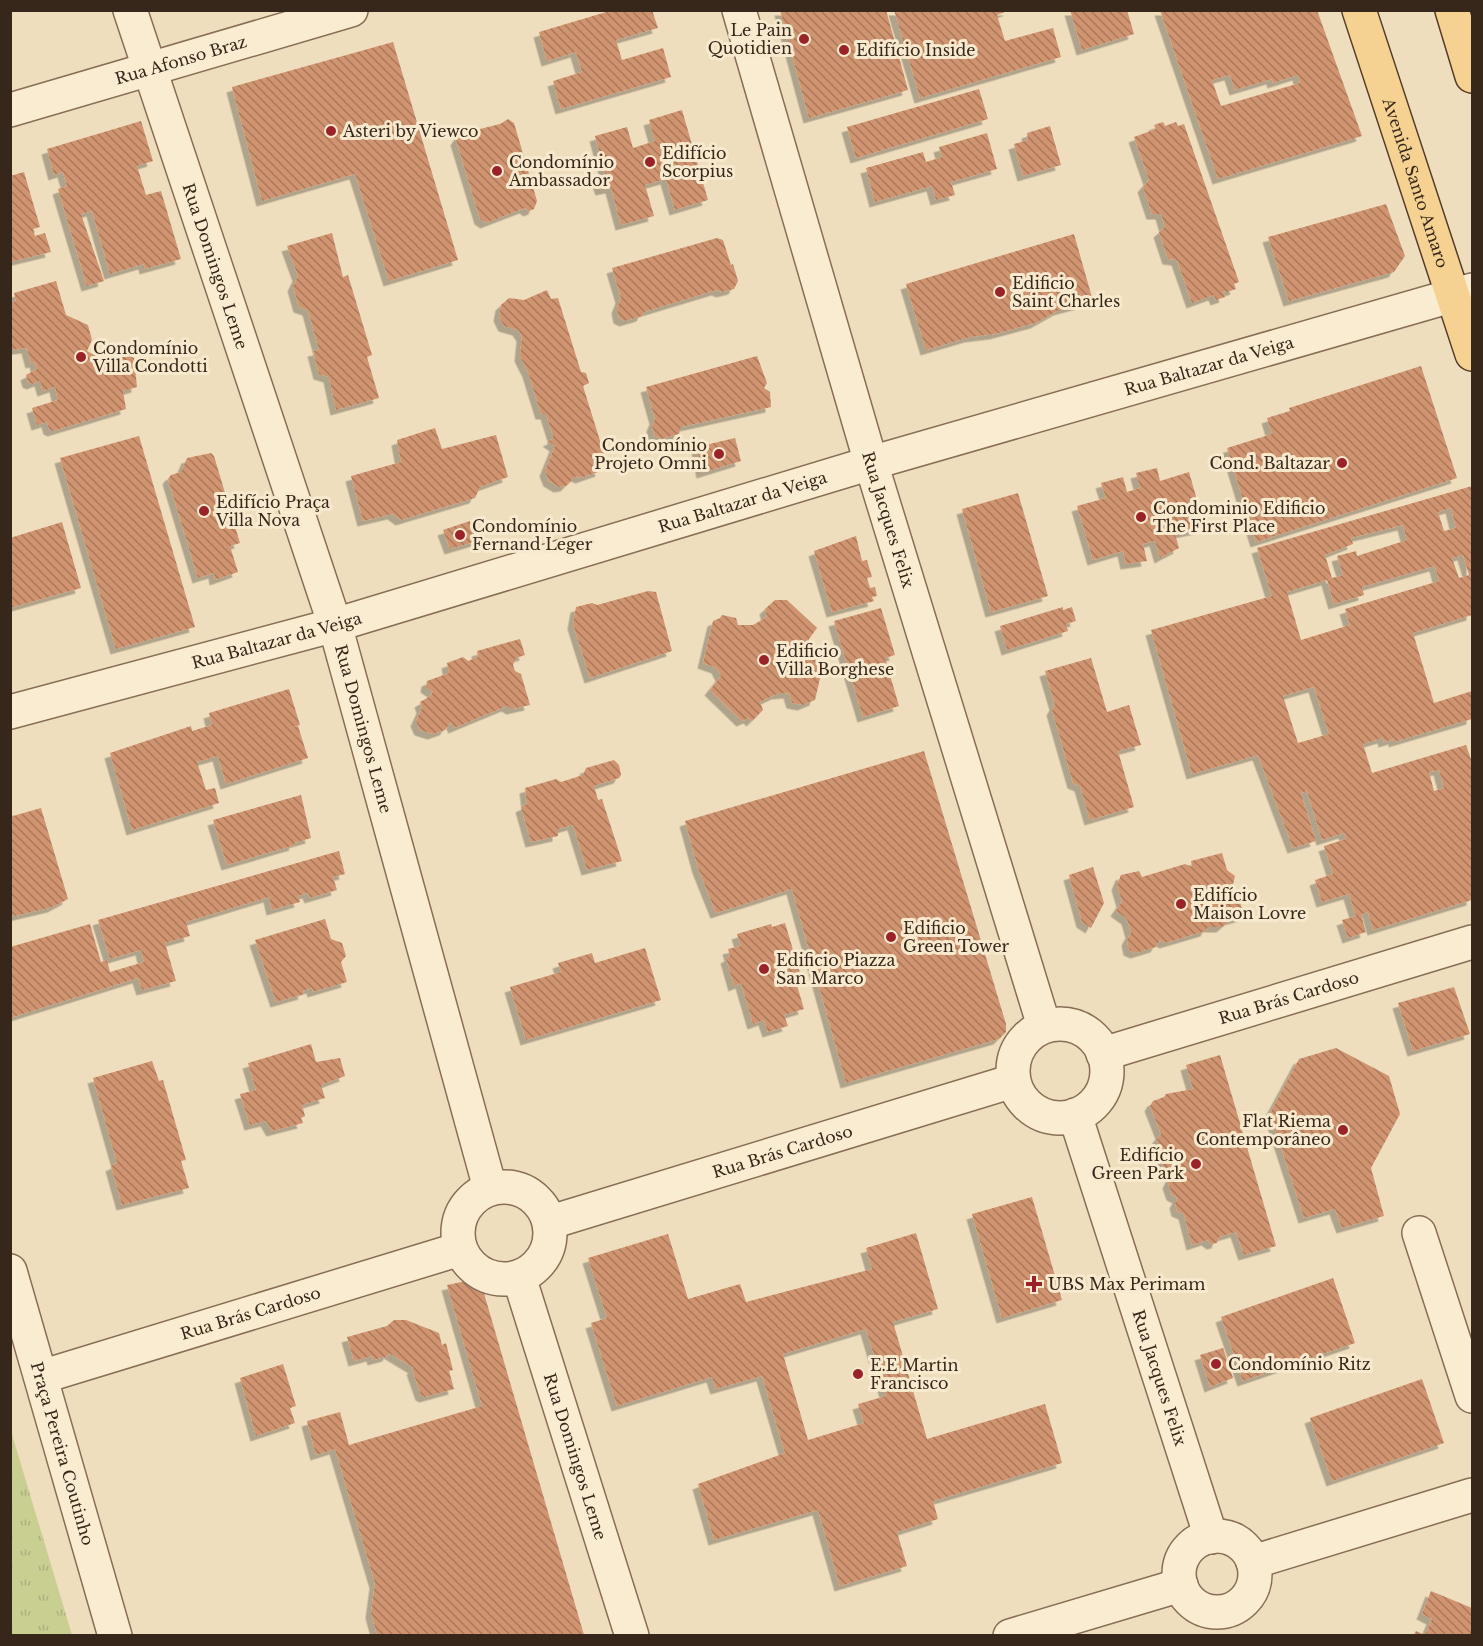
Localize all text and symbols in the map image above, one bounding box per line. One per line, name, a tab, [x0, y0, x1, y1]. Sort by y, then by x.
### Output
place label: Le Pain Quotidien	[708, 20, 792, 58]
street label: Rua Afonso Braz	[113, 31, 249, 89]
marker: Le Pain Quotidien	[797, 32, 811, 46]
place label: Edifício Inside	[856, 40, 975, 60]
marker: Edifício Inside	[837, 43, 851, 57]
street label: Avenida Santo Amaro	[1378, 94, 1453, 270]
place label: Asteri by Viewco	[342, 121, 479, 141]
marker: Asteri by Viewco	[324, 124, 338, 138]
place label: Edifício Scorpius	[662, 143, 733, 181]
place label: Condomínio Ambassador	[508, 152, 614, 190]
marker: Edifício Scorpius	[643, 155, 657, 169]
marker: Condomínio Ambassador	[490, 164, 504, 178]
street label: Rua Domingos Leme	[178, 180, 252, 352]
place label: Edificio Saint Charles	[1012, 273, 1120, 311]
marker: Edificio Saint Charles	[993, 285, 1007, 299]
street label: Rua Baltazar da Veiga	[1122, 332, 1296, 400]
place label: Condomínio Villa Condotti	[92, 338, 208, 376]
marker: Condomínio Villa Condotti	[74, 350, 88, 364]
place label: Condomínio Projeto Omni	[594, 435, 708, 473]
marker: Condomínio Projeto Omni	[712, 447, 726, 461]
street label: Rua Jacques Felix	[858, 449, 919, 590]
place label: Cond. Baltazar	[1209, 453, 1330, 473]
marker: Cond. Baltazar	[1335, 456, 1349, 470]
street label: Rua Baltazar da Veiga	[656, 467, 829, 537]
place label: Edifício Praça Villa Nova	[215, 492, 330, 530]
place label: Condominio Edificio The First Place	[1153, 498, 1326, 536]
marker: Edifício Praça Villa Nova	[197, 504, 211, 518]
marker: Condominio Edificio The First Place	[1134, 510, 1148, 524]
place label: Condomínio Fernand Leger	[472, 516, 593, 554]
marker: Condomínio Fernand Leger	[453, 528, 467, 542]
street label: Rua Baltazar da Veiga	[189, 608, 364, 673]
place label: Edificio Villa Borghese	[775, 641, 894, 679]
street label: Rua Domingos Leme	[331, 642, 396, 815]
marker: Edificio Villa Borghese	[757, 653, 771, 667]
place label: Edifício Maison Lovre	[1193, 885, 1306, 923]
marker: Edifício Maison Lovre	[1174, 897, 1188, 911]
place label: Edificio Green Tower	[903, 918, 1010, 956]
marker: Edificio Green Tower	[884, 930, 898, 944]
place label: Edificio Piazza San Marco	[776, 950, 896, 988]
marker: Edificio Piazza San Marco	[757, 962, 771, 976]
street label: Rua Brás Cardoso	[1216, 967, 1361, 1028]
place label: Flat Riema Contemporâneo	[1196, 1111, 1331, 1149]
street label: Rua Brás Cardoso	[710, 1121, 855, 1182]
marker: Flat Riema Contemporâneo	[1336, 1123, 1350, 1137]
place label: Edifício Green Park	[1092, 1145, 1184, 1183]
marker: Edifício Green Park	[1189, 1157, 1203, 1171]
place label: UBS Max Perimam	[1048, 1274, 1205, 1294]
marker: UBS Max Perimam	[1025, 1275, 1043, 1293]
street label: Rua Brás Cardoso	[178, 1282, 323, 1344]
street label: Rua Jacques Felix	[1128, 1307, 1191, 1448]
place label: Condomínio Ritz	[1228, 1354, 1371, 1374]
place label: E.E Martin Francisco	[870, 1355, 959, 1393]
marker: Condomínio Ritz	[1209, 1357, 1223, 1371]
street label: Praça Pereira Coutinho	[27, 1359, 98, 1548]
marker: E.E Martin Francisco	[851, 1367, 865, 1381]
street label: Rua Domingos Leme	[540, 1370, 611, 1542]

